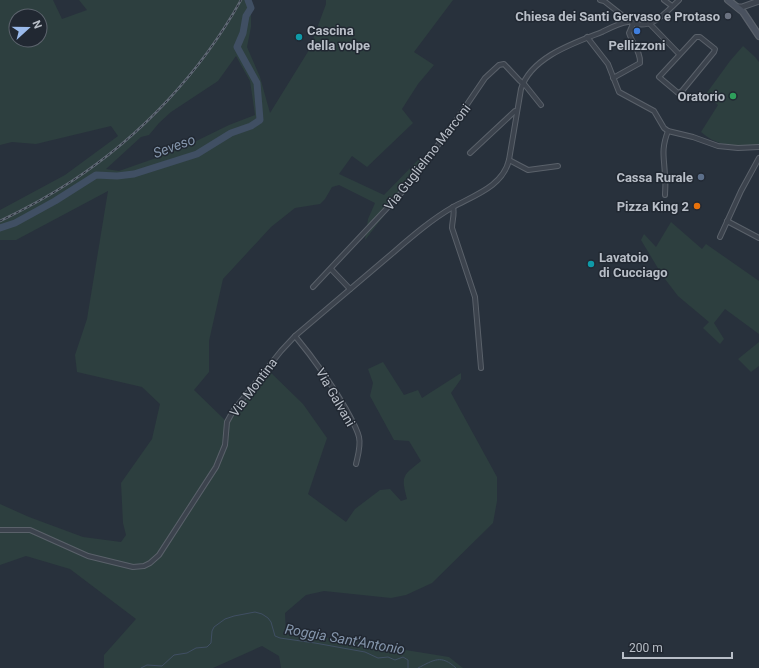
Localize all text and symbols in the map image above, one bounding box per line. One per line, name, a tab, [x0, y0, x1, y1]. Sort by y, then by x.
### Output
north arrow	[8, 8, 48, 48]
place label: Chiesa dei Santi Gervaso e Protaso	[515, 9, 720, 24]
marker: Chiesa dei Santi Gervaso e Protaso	[723, 11, 733, 21]
text: N	[29, 19, 44, 31]
place label: Cascina della volpe	[307, 23, 370, 53]
marker: Pellizzoni	[632, 26, 642, 36]
marker: Cascina della volpe	[294, 32, 304, 42]
place label: Pellizzoni	[609, 38, 665, 53]
place label: Oratorio	[677, 89, 725, 104]
marker: Oratorio	[728, 91, 738, 101]
street label: Via Guglielmo Marconi	[381, 101, 474, 213]
water label: Seveso	[151, 131, 197, 161]
place label: Cassa Rurale	[616, 170, 693, 185]
marker: Cassa Rurale	[696, 172, 706, 182]
place label: Pizza King 2	[617, 199, 689, 214]
marker: Pizza King 2	[692, 201, 702, 211]
place label: Lavatoio di Cucciago	[599, 250, 668, 280]
marker: Lavatoio di Cucciago	[586, 259, 596, 269]
street label: Via Montina	[227, 355, 280, 420]
street label: Via Galvani	[313, 366, 358, 429]
water label: Roggia Sant'Antonio	[284, 621, 406, 657]
scale bar	[623, 634, 732, 660]
text: 200 m	[629, 641, 663, 655]

